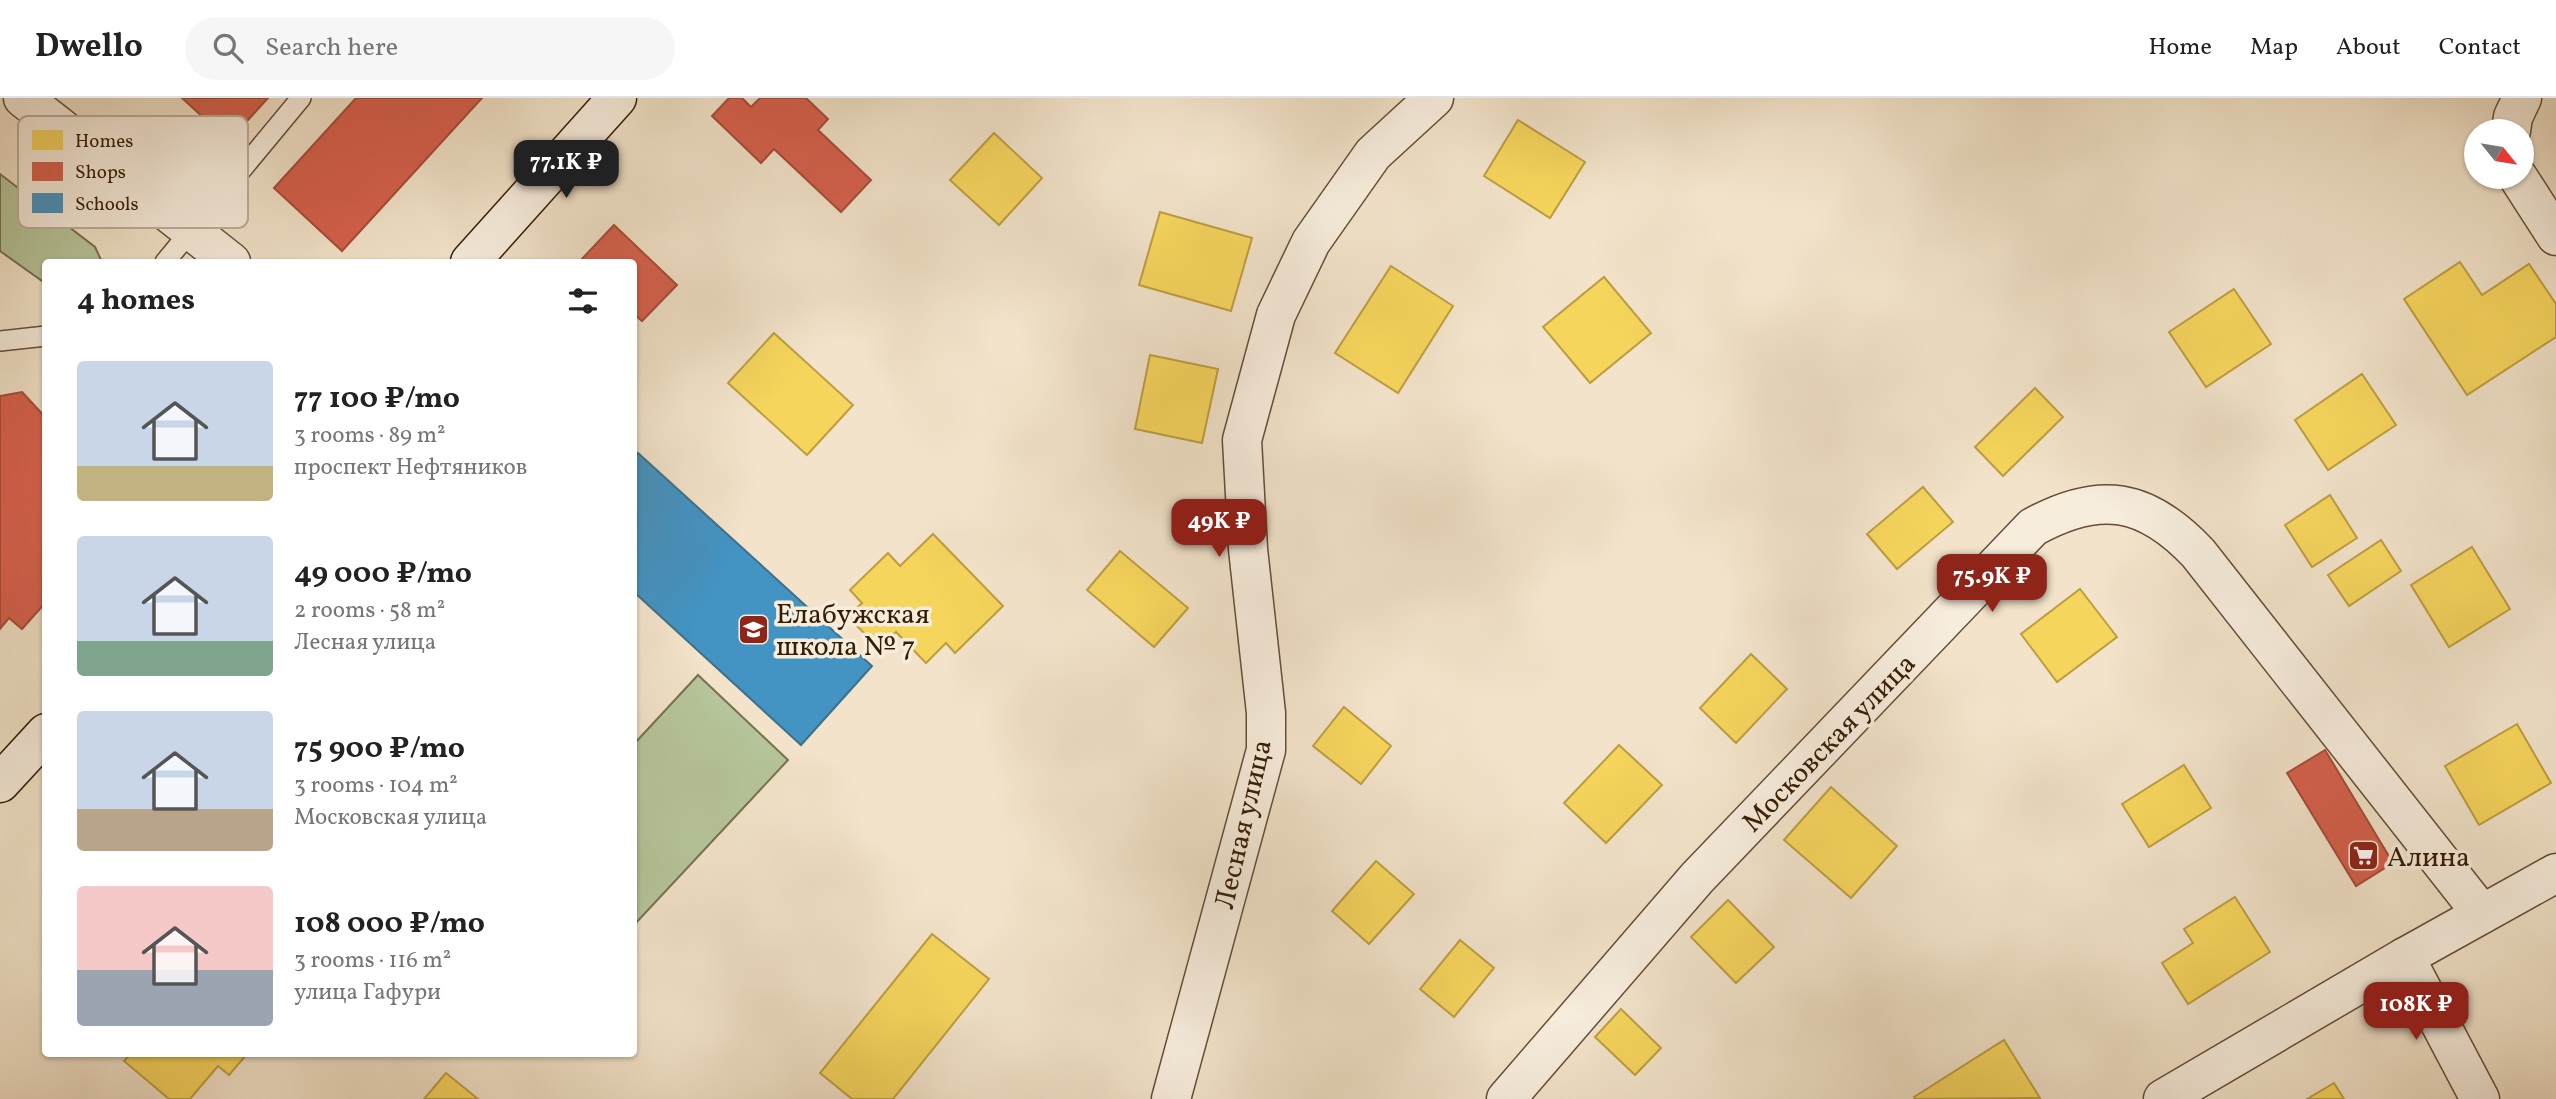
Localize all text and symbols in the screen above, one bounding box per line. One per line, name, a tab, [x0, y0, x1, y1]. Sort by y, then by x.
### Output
search box	[185, 17, 675, 80]
text: Dwello	[35, 25, 143, 71]
icon: search	[209, 29, 247, 67]
text: Search here	[265, 30, 398, 66]
text: Home	[2148, 31, 2212, 65]
text: Map	[2250, 31, 2298, 65]
text: About	[2336, 31, 2401, 65]
text: Contact	[2439, 31, 2521, 65]
legend	[18, 116, 248, 228]
north arrow	[2464, 119, 2534, 189]
map controls	[2464, 119, 2534, 189]
text: Homes	[75, 129, 133, 155]
pin: 77.1K ₽	[501, 140, 631, 200]
text: 77.1K ₽	[530, 147, 602, 179]
text: Shops	[75, 160, 126, 186]
text: Schools	[75, 192, 139, 218]
text: 4 homes	[77, 280, 195, 322]
icon: filters	[564, 282, 602, 320]
text: 77 100 ₽/mo	[294, 378, 460, 420]
icon: home	[133, 389, 217, 473]
text: 3 rooms · 89 m²	[294, 420, 446, 452]
text: проспект Нефтяников	[294, 452, 527, 484]
pin: 49K ₽	[1170, 500, 1268, 559]
text: 49K ₽	[1187, 506, 1251, 538]
text: 49 000 ₽/mo	[294, 553, 472, 595]
pin: 75.9K ₽	[1927, 554, 2057, 614]
text: 75.9K ₽	[1953, 561, 2031, 593]
icon: home	[133, 564, 217, 648]
text: 2 rooms · 58 m²	[294, 595, 445, 627]
place label: Елабужская школа № 7	[776, 596, 930, 667]
school or university icon: Елабужская школа № 7	[736, 612, 770, 646]
text: Лесная улица	[294, 627, 436, 659]
street label: Московская улица	[1734, 646, 1926, 842]
text: 75 900 ₽/mo	[294, 728, 465, 770]
street label: Лесная улица	[1206, 736, 1283, 913]
icon: home	[133, 739, 217, 823]
text: 3 rooms · 104 m²	[294, 770, 458, 802]
text: Московская улица	[294, 802, 487, 834]
supermarket icon: Алина	[2347, 839, 2381, 873]
place label: Алина	[2387, 839, 2470, 878]
text: 108 000 ₽/mo	[294, 903, 485, 945]
icon: home	[133, 914, 217, 998]
text: 3 rooms · 116 m²	[294, 945, 451, 977]
text: улица Гафури	[294, 977, 441, 1009]
pin: 108K ₽	[2359, 982, 2473, 1042]
text: 108K ₽	[2380, 989, 2452, 1021]

